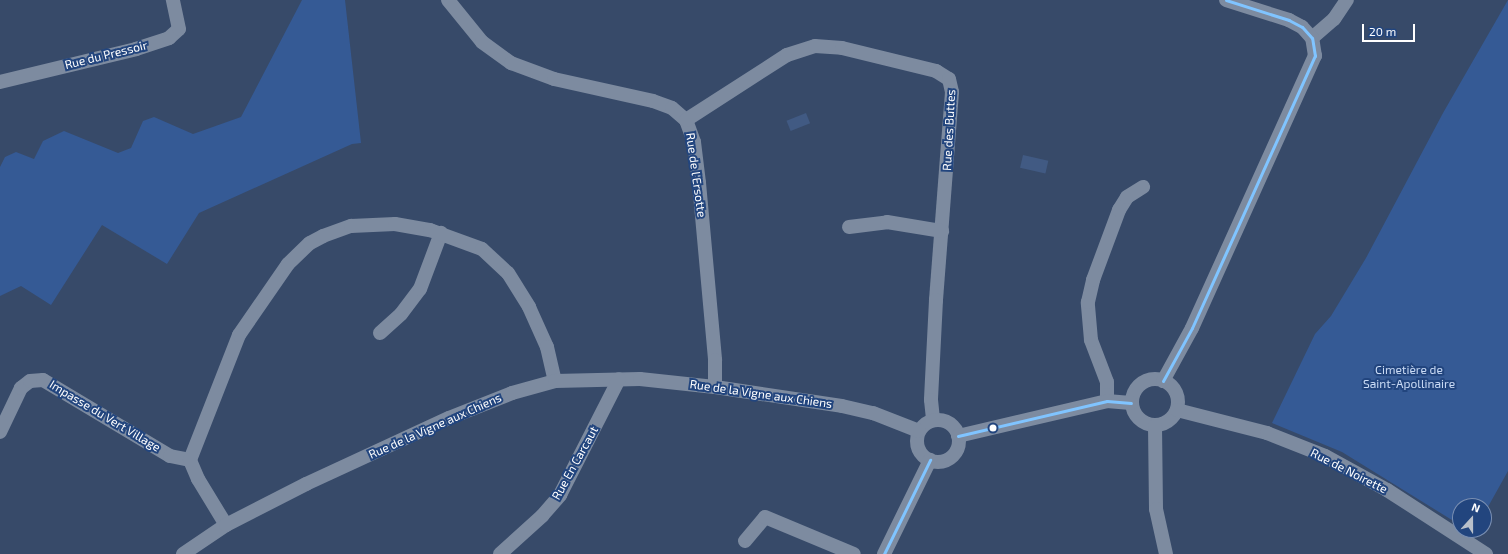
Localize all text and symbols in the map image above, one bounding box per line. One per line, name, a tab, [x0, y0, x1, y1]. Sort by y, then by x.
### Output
scale bar	[1364, 16, 1417, 42]
text: 20 m	[1369, 24, 1396, 38]
street label: Rue du Pressoir	[63, 38, 149, 72]
street label: Rue des Buttes	[940, 89, 958, 171]
street label: Rue de l'Ersotte	[683, 132, 709, 218]
park label: Cimetière de Saint-Apollinaire	[1363, 363, 1455, 391]
street label: Impasse du Vert Village	[47, 377, 163, 455]
street label: Rue de la Vigne aux Chiens	[689, 377, 833, 411]
street label: Rue de la Vigne aux Chiens	[366, 390, 504, 462]
unlabelled marker	[988, 423, 998, 433]
street label: Rue En Carcaut	[549, 424, 601, 502]
street label: Rue de Noirette	[1308, 445, 1390, 497]
north arrow	[1452, 498, 1492, 538]
text: N	[1470, 500, 1482, 515]

